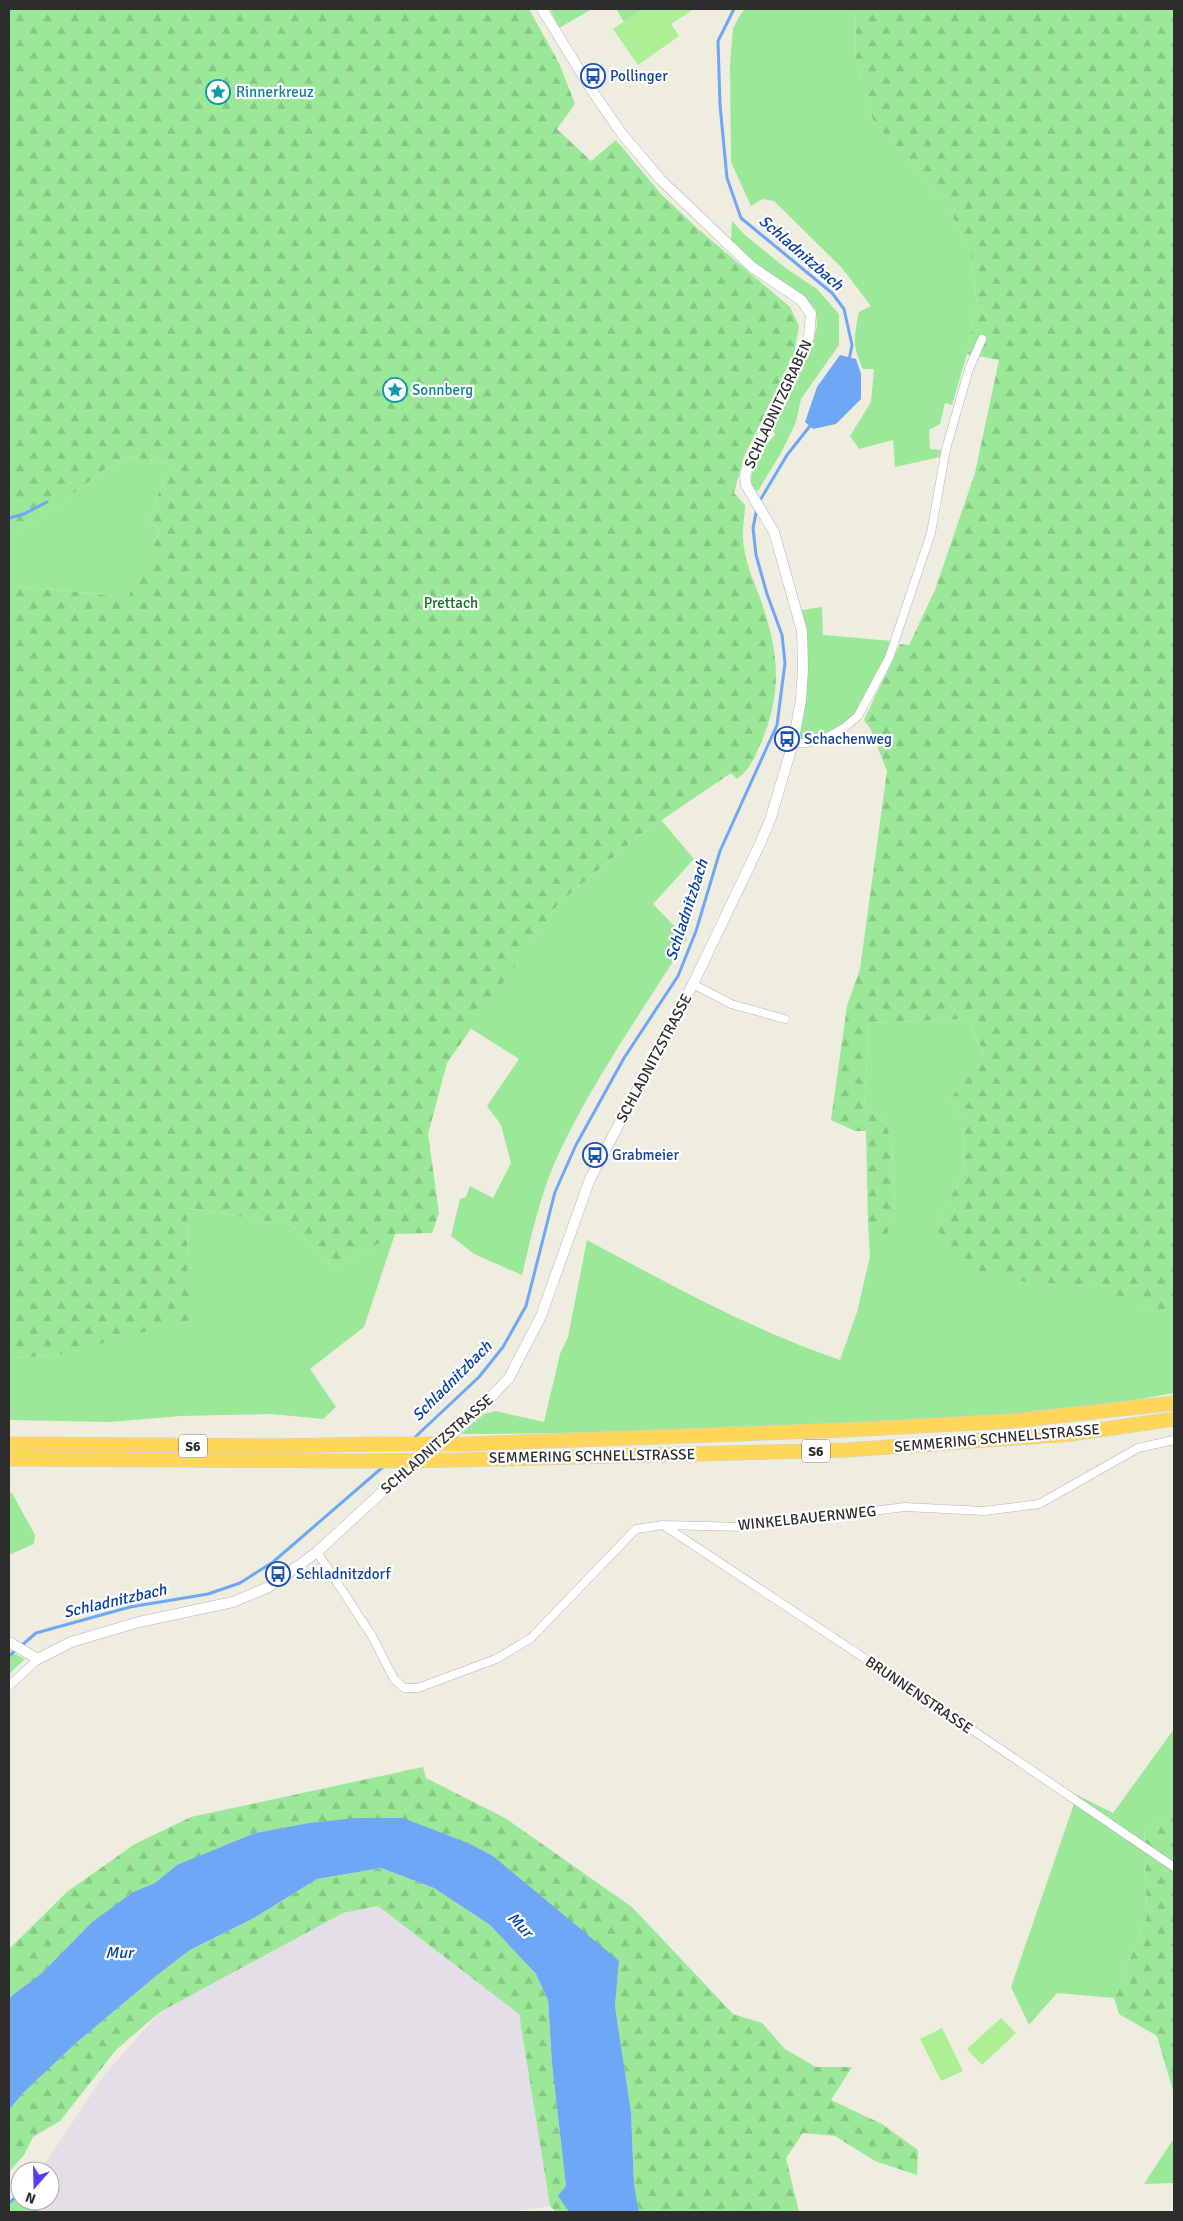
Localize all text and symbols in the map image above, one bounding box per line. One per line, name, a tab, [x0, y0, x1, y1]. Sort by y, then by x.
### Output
bus stop icon: Pollinger	[580, 63, 606, 89]
place label: Pollinger	[610, 67, 668, 85]
place icon: Rinnerkreuz	[205, 79, 231, 105]
place label: Rinnerkreuz	[236, 83, 314, 101]
water label: Schladnitzbach	[755, 211, 848, 296]
street label: SCHLADNITZGRABEN	[740, 337, 816, 471]
place icon: Sonnberg	[382, 377, 408, 403]
place label: Sonnberg	[412, 381, 473, 399]
park label: Prettach	[424, 594, 478, 612]
bus stop icon: Schachenweg	[774, 726, 800, 752]
place label: Schachenweg	[804, 730, 892, 748]
water label: Schladnitzbach	[661, 856, 713, 963]
street label: SCHLADNITZSTRASSE	[612, 991, 696, 1125]
bus stop icon: Grabmeier	[582, 1142, 608, 1168]
place label: Grabmeier	[612, 1146, 680, 1164]
water label: Schladnitzbach	[408, 1336, 497, 1425]
street label: SCHLADNITZSTRASSE	[377, 1390, 497, 1498]
street label: SEMMERING SCHNELLSTRASSE	[893, 1420, 1101, 1456]
road number: S6	[179, 1434, 207, 1458]
road number: S6	[802, 1440, 830, 1462]
street label: SEMMERING SCHNELLSTRASSE	[489, 1445, 695, 1467]
street label: WINKELBAUERNWEG	[737, 1502, 877, 1534]
bus stop icon: Schladnitzdorf	[265, 1561, 291, 1587]
place label: Schladnitzdorf	[296, 1565, 391, 1583]
water label: Schladnitzbach	[62, 1579, 170, 1623]
street label: BRUNNENSTRASSE	[862, 1652, 976, 1738]
water label: Mur	[503, 1908, 538, 1943]
water label: Mur	[105, 1943, 135, 1963]
north arrow	[10, 2161, 60, 2211]
text: N	[23, 2188, 38, 2207]

